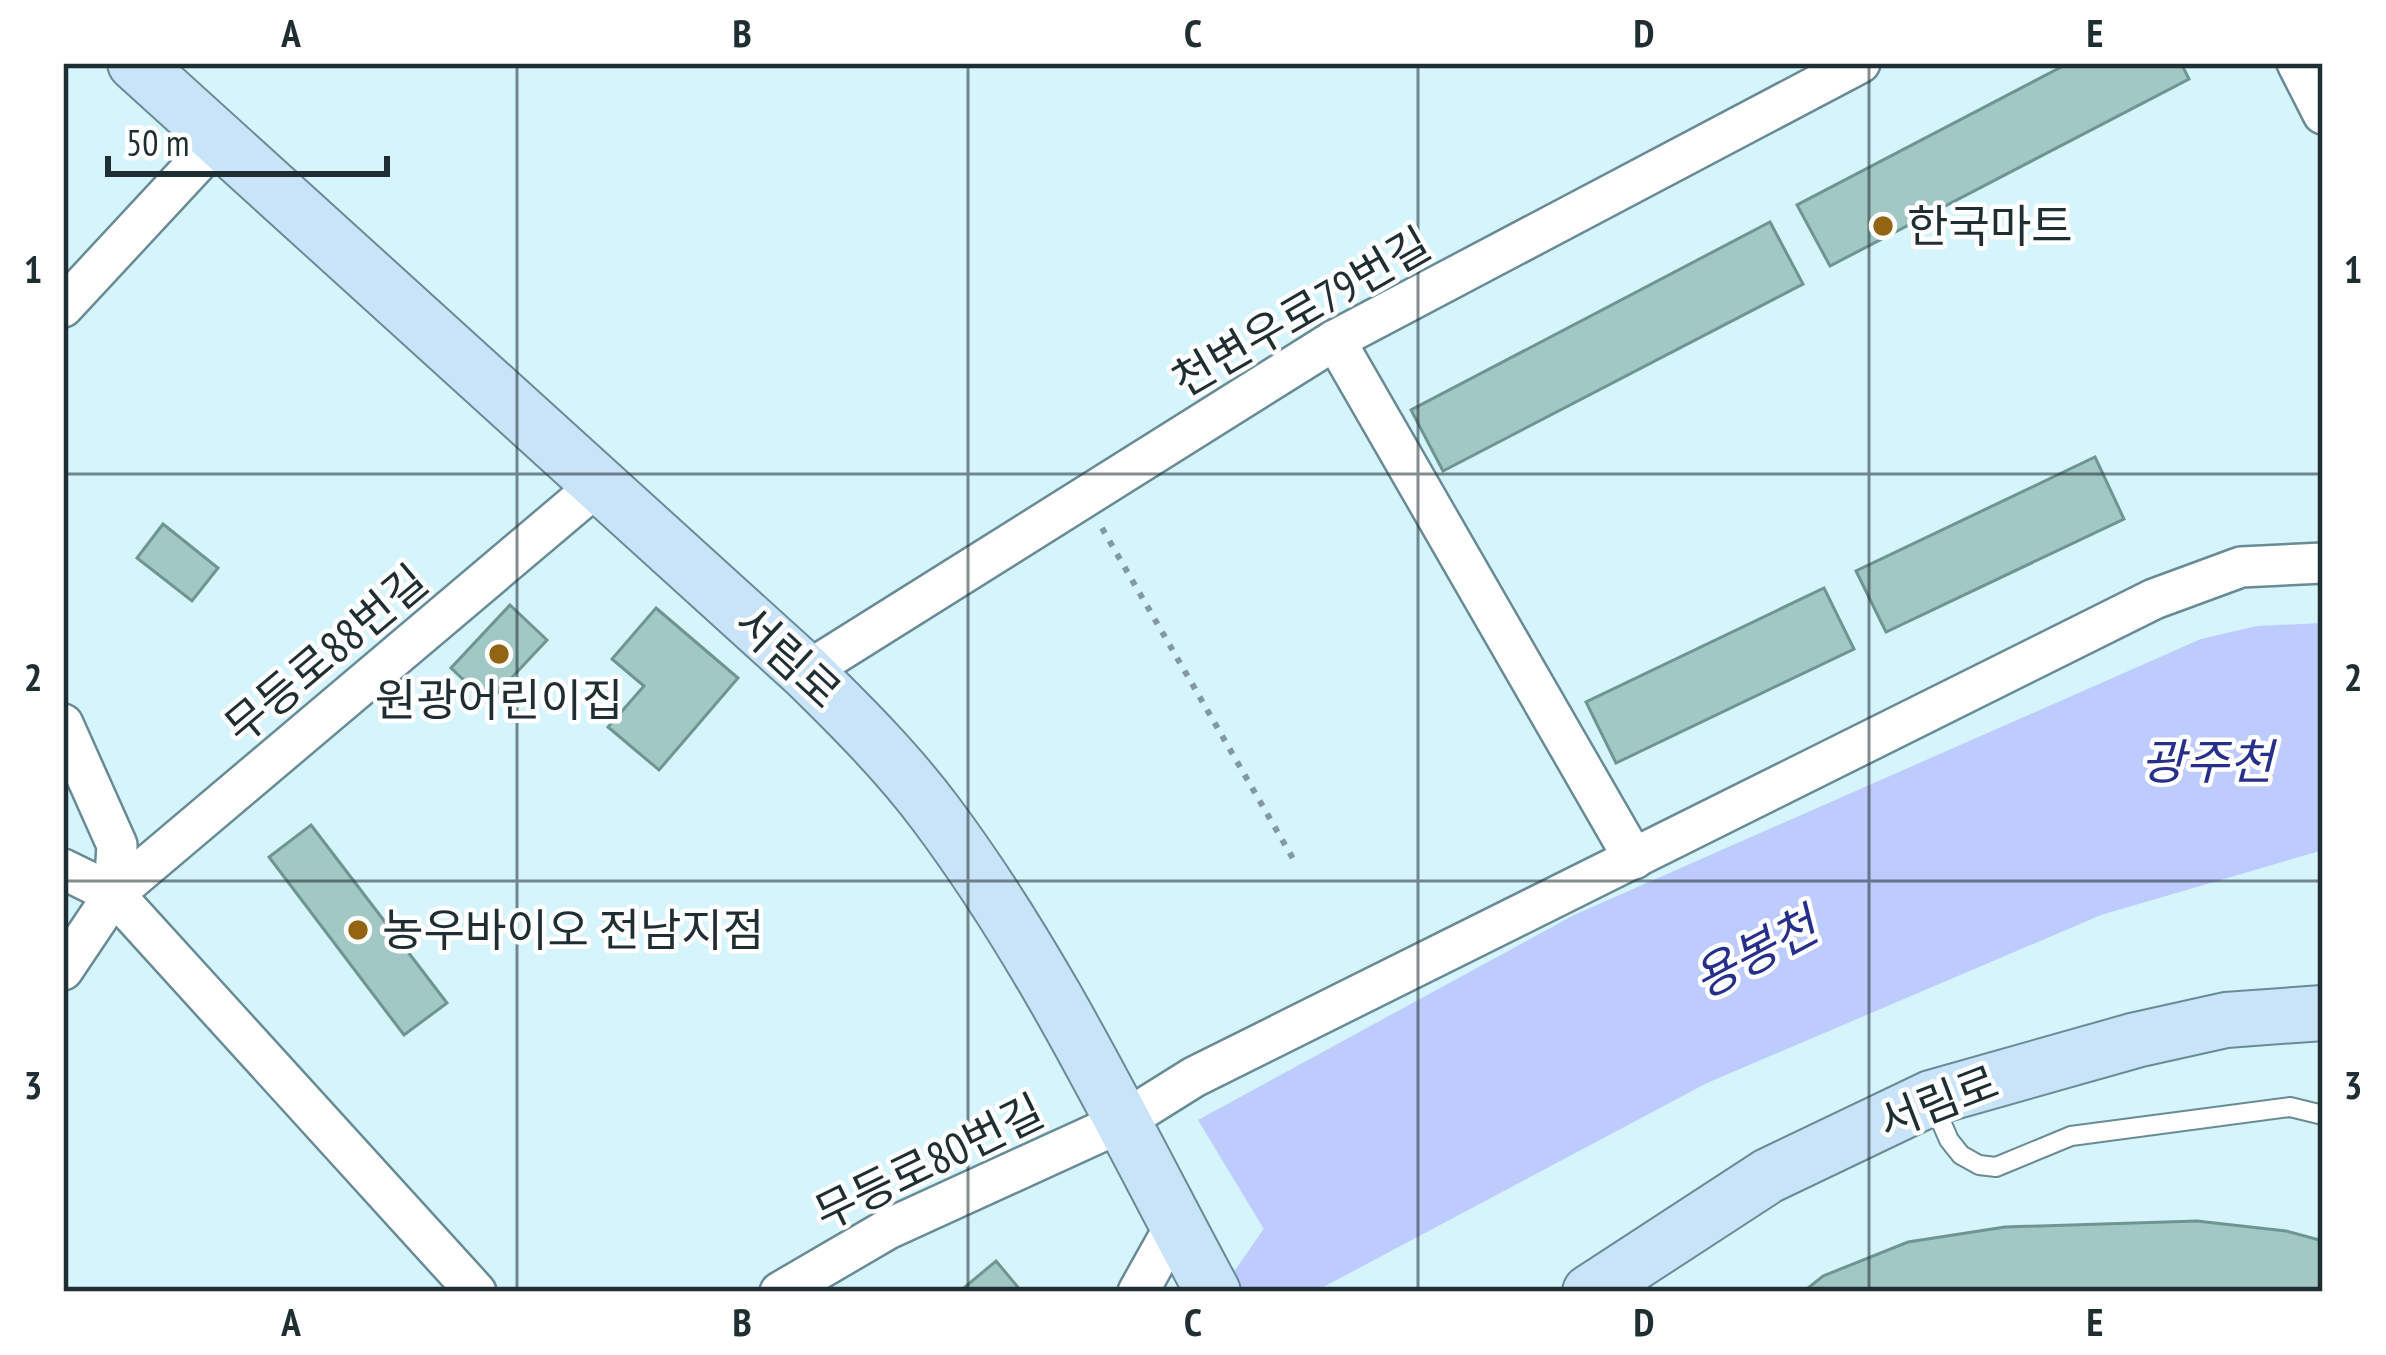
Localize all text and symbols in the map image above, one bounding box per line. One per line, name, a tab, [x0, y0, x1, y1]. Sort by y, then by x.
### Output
text: A	[280, 7, 301, 58]
text: B	[732, 7, 752, 58]
text: C	[1184, 7, 1202, 58]
text: D	[1634, 7, 1654, 58]
text: E	[2087, 7, 2103, 58]
scale bar	[108, 102, 387, 176]
text: 50 m	[126, 119, 189, 166]
place label: 한국마트	[1907, 196, 2073, 254]
marker: 한국마트	[1870, 213, 1896, 239]
street label: 천변우로79번길	[1161, 214, 1440, 408]
text: 1	[24, 243, 42, 294]
text: 1	[2344, 243, 2362, 294]
street label: 무등로88번길	[212, 551, 439, 755]
street label: 서림로	[723, 593, 854, 720]
marker: 원광어린이집	[486, 641, 512, 667]
text: 2	[24, 651, 42, 702]
text: 2	[2344, 651, 2362, 702]
place label: 원광어린이집	[375, 670, 623, 728]
water label: 광주천	[2141, 730, 2278, 792]
water label: 용봉천	[1681, 891, 1832, 1011]
place label: 농우바이오 전남지점	[382, 900, 764, 958]
marker: 농우바이오 전남지점	[345, 917, 371, 943]
street label: 서림로	[1869, 1052, 2006, 1150]
text: 3	[24, 1059, 42, 1110]
text: 3	[2344, 1059, 2362, 1110]
street label: 무등로80번길	[805, 1081, 1053, 1241]
text: A	[280, 1296, 301, 1347]
text: B	[732, 1296, 752, 1347]
text: C	[1184, 1296, 1202, 1347]
text: D	[1634, 1296, 1654, 1347]
text: E	[2087, 1296, 2103, 1347]

